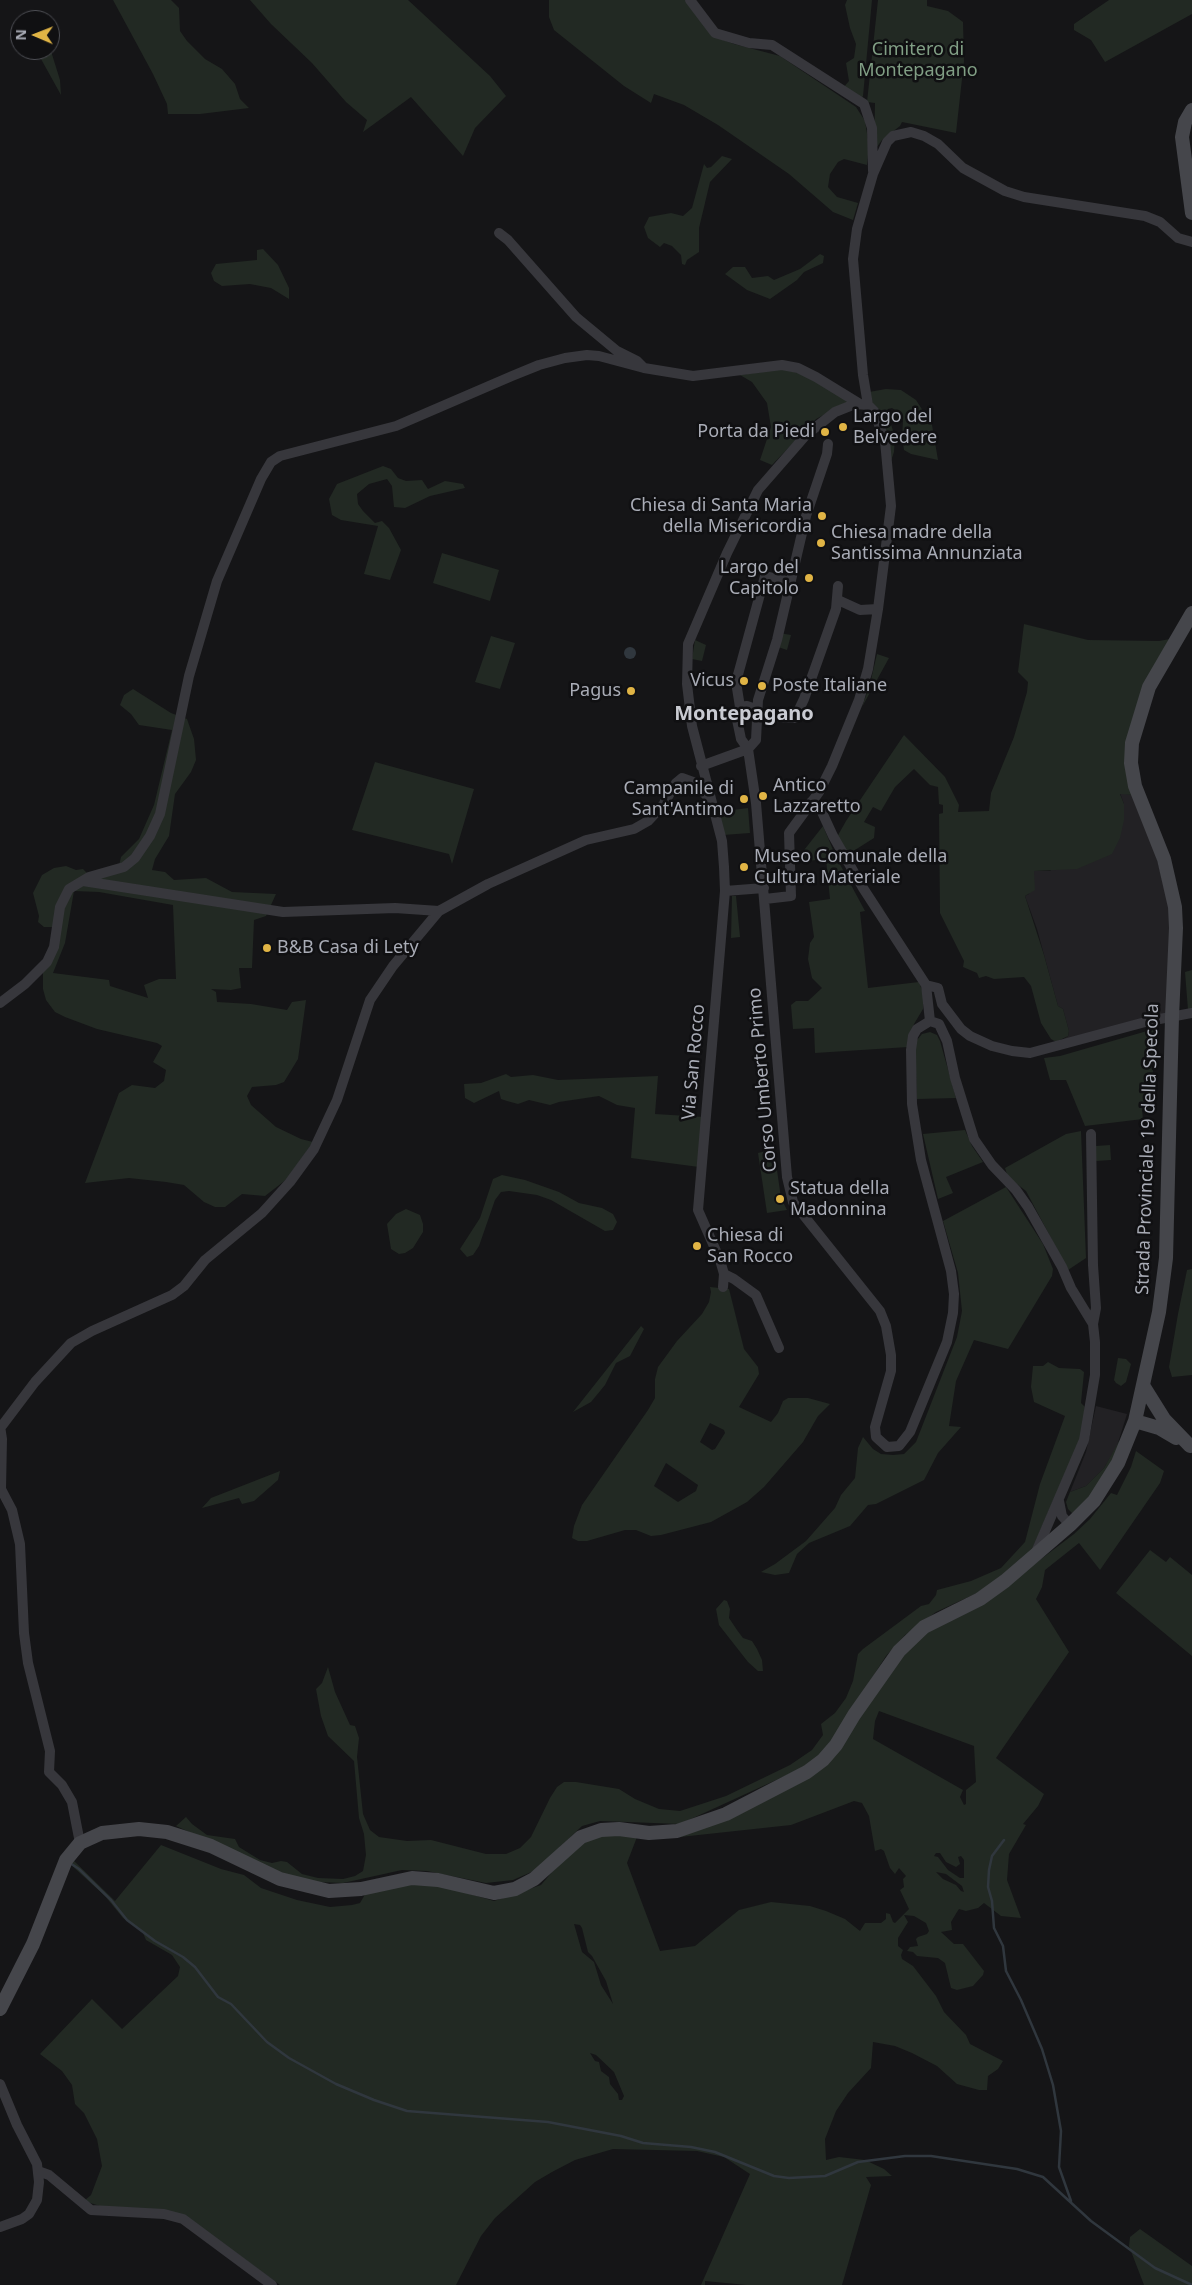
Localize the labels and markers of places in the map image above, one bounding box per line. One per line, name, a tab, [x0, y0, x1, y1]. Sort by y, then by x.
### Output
place label: Largo del Belvedere	[853, 406, 937, 448]
place label: Porta da Piedi	[697, 421, 815, 443]
marker: Largo del Belvedere	[837, 421, 849, 433]
marker: Porta da Piedi	[819, 426, 831, 438]
place label: Chiesa di Santa Maria della Misericordia	[630, 495, 812, 538]
marker: Chiesa di Santa Maria della Misericordia	[816, 510, 828, 522]
place label: Chiesa madre della Santissima Annunziata	[831, 522, 1023, 564]
marker: Chiesa madre della Santissima Annunziata	[815, 537, 827, 549]
place label: Largo del Capitolo	[720, 557, 799, 600]
marker: Largo del Capitolo	[803, 572, 815, 584]
place label: Vicus	[690, 670, 734, 692]
marker: Vicus	[738, 675, 750, 687]
place label: Poste Italiane	[772, 675, 887, 697]
place label: Pagus	[569, 680, 621, 702]
marker: Poste Italiane	[756, 680, 768, 692]
marker: Pagus	[625, 685, 637, 697]
place label: Antico Lazzaretto	[773, 775, 861, 818]
place label: Campanile di Sant'Antimo	[624, 778, 734, 821]
marker: Antico Lazzaretto	[757, 790, 769, 802]
marker: Campanile di Sant'Antimo	[738, 793, 750, 805]
place label: Museo Comunale della Cultura Materiale	[754, 846, 947, 889]
marker: Museo Comunale della Cultura Materiale	[738, 861, 750, 873]
place label: B&B Casa di Lety	[277, 937, 419, 959]
marker: B&B Casa di Lety	[261, 942, 273, 954]
place label: Statua della Madonnina	[790, 1178, 889, 1220]
marker: Statua della Madonnina	[774, 1193, 786, 1205]
place label: Chiesa di San Rocco	[707, 1225, 793, 1268]
marker: Chiesa di San Rocco	[691, 1240, 703, 1252]

